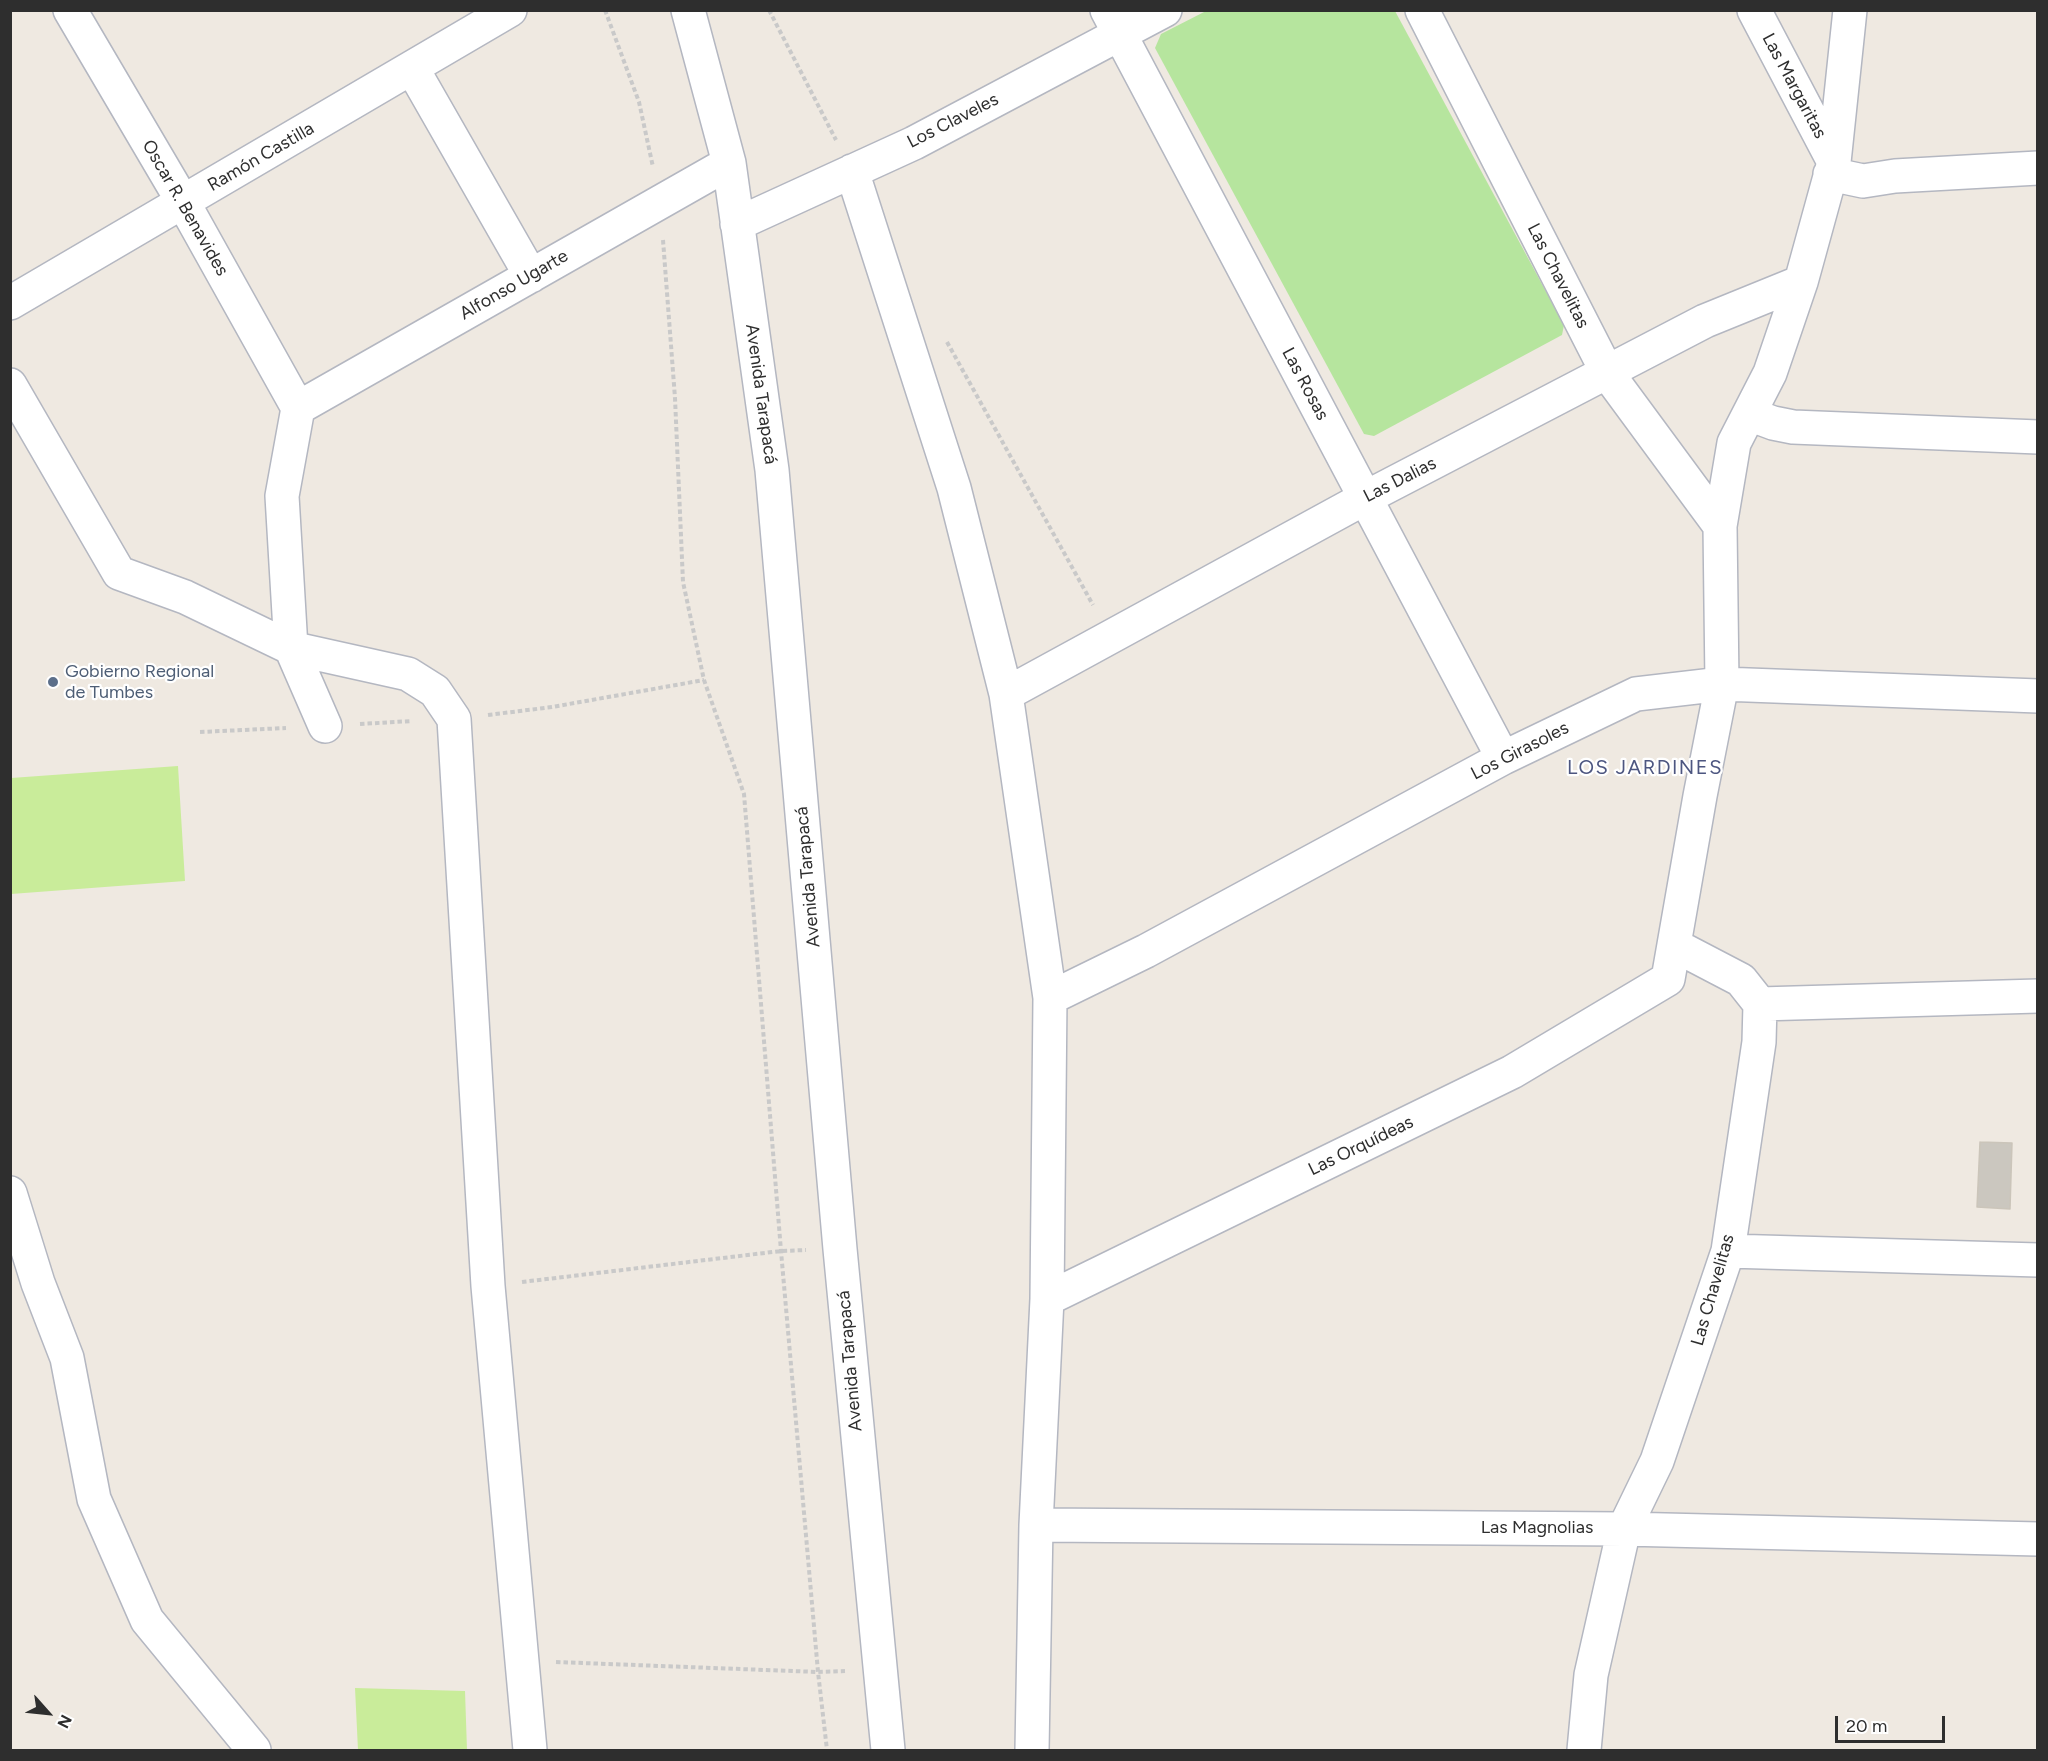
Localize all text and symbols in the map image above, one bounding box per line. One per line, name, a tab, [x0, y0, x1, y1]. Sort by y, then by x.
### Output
street label: Las Margaritas	[1757, 30, 1831, 142]
street label: Los Claveles	[904, 89, 1002, 153]
street label: Ramón Castilla	[204, 118, 318, 196]
street label: Oscar R. Benavides	[137, 136, 233, 280]
street label: Las Chavelitas	[1522, 220, 1594, 332]
street label: Alfonso Ugarte	[456, 245, 572, 325]
street label: Avenida Tarapacá	[740, 323, 782, 465]
street label: Las Rosas	[1277, 344, 1333, 424]
street label: Las Dalias	[1360, 453, 1440, 507]
place label: Gobierno Regional de Tumbes	[65, 661, 214, 704]
marker: Gobierno Regional de Tumbes	[46, 675, 60, 689]
street label: Los Girasoles	[1468, 717, 1572, 785]
district label: LOS JARDINES	[1567, 756, 1723, 780]
street label: Avenida Tarapacá	[791, 806, 825, 948]
street label: Las Orquídeas	[1305, 1111, 1417, 1181]
street label: Las Chavelitas	[1687, 1232, 1739, 1348]
street label: Avenida Tarapacá	[833, 1290, 867, 1432]
street label: Las Magnolias	[1481, 1517, 1593, 1539]
north arrow	[18, 1683, 78, 1743]
scale bar	[1838, 1704, 1948, 1742]
text: N	[53, 1712, 76, 1731]
text: 20 m	[1846, 1715, 1887, 1737]

